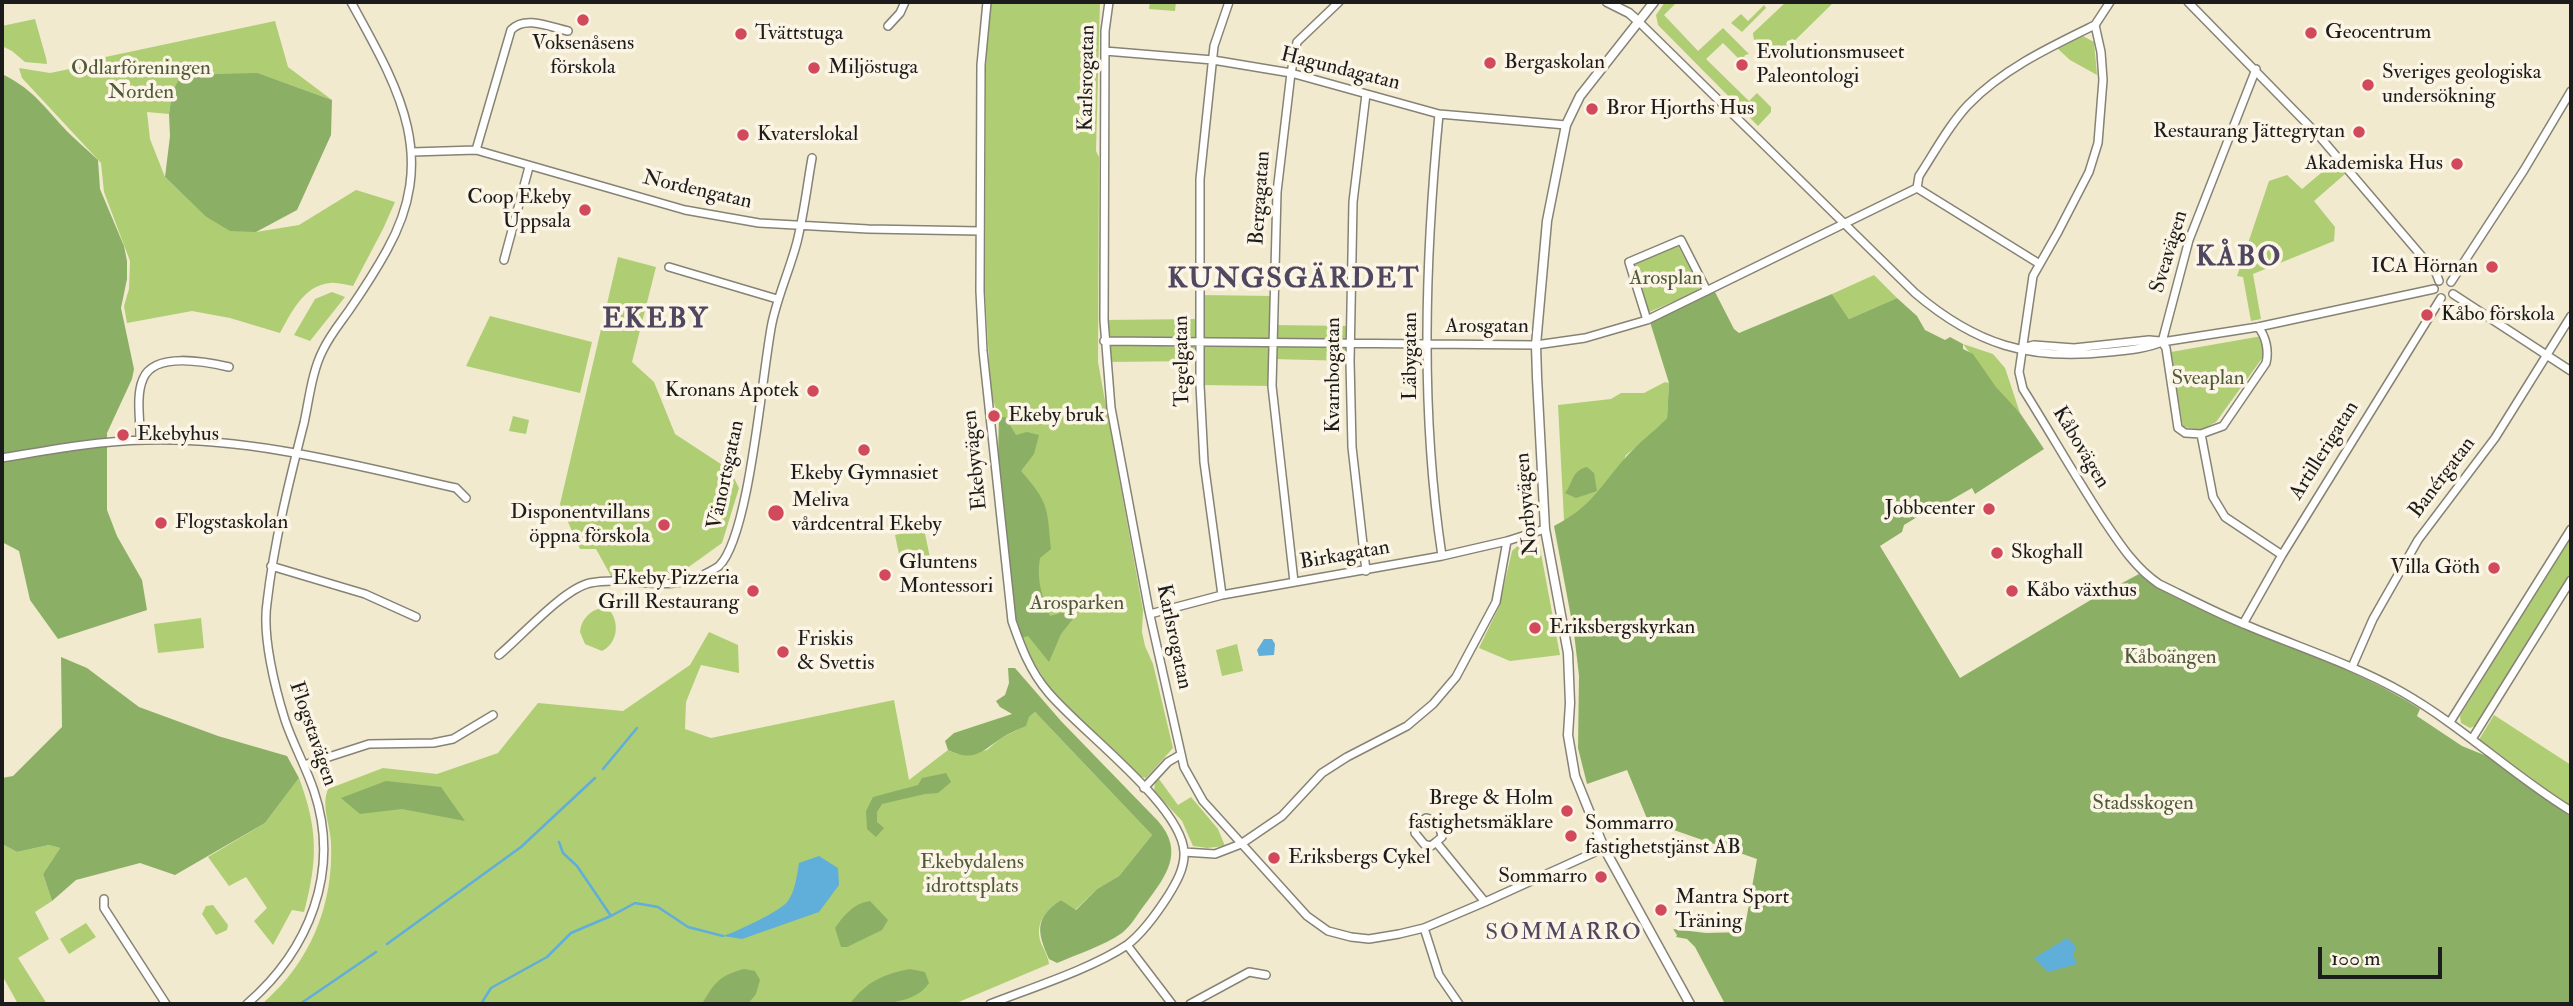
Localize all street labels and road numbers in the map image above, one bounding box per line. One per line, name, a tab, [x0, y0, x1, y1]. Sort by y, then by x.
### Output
street label: Karlsrogatan	[1074, 24, 1102, 132]
street label: Hagundagatan	[1278, 43, 1402, 97]
street label: Bergagatan	[1245, 150, 1277, 246]
street label: Nordengatan	[640, 166, 754, 216]
street label: Sveavägen	[2146, 208, 2194, 296]
street label: Läbygatan	[1398, 312, 1424, 400]
street label: Arosgatan	[1445, 314, 1529, 340]
street label: Tegelgatan	[1170, 315, 1196, 407]
street label: Kvarnbogatan	[1321, 317, 1347, 433]
street label: Artillerigatan	[2285, 397, 2365, 505]
street label: Kåbovägen	[2046, 402, 2114, 494]
street label: Ekebyvägen	[958, 409, 994, 511]
street label: Vänortsgatan	[703, 418, 751, 532]
street label: Banérgatan	[2404, 432, 2482, 524]
street label: Norbyvägen	[1511, 451, 1545, 557]
street label: Birkagatan	[1298, 536, 1392, 576]
street label: Karlsrogatan	[1150, 582, 1196, 692]
street label: Flogstavägen	[282, 678, 342, 790]

